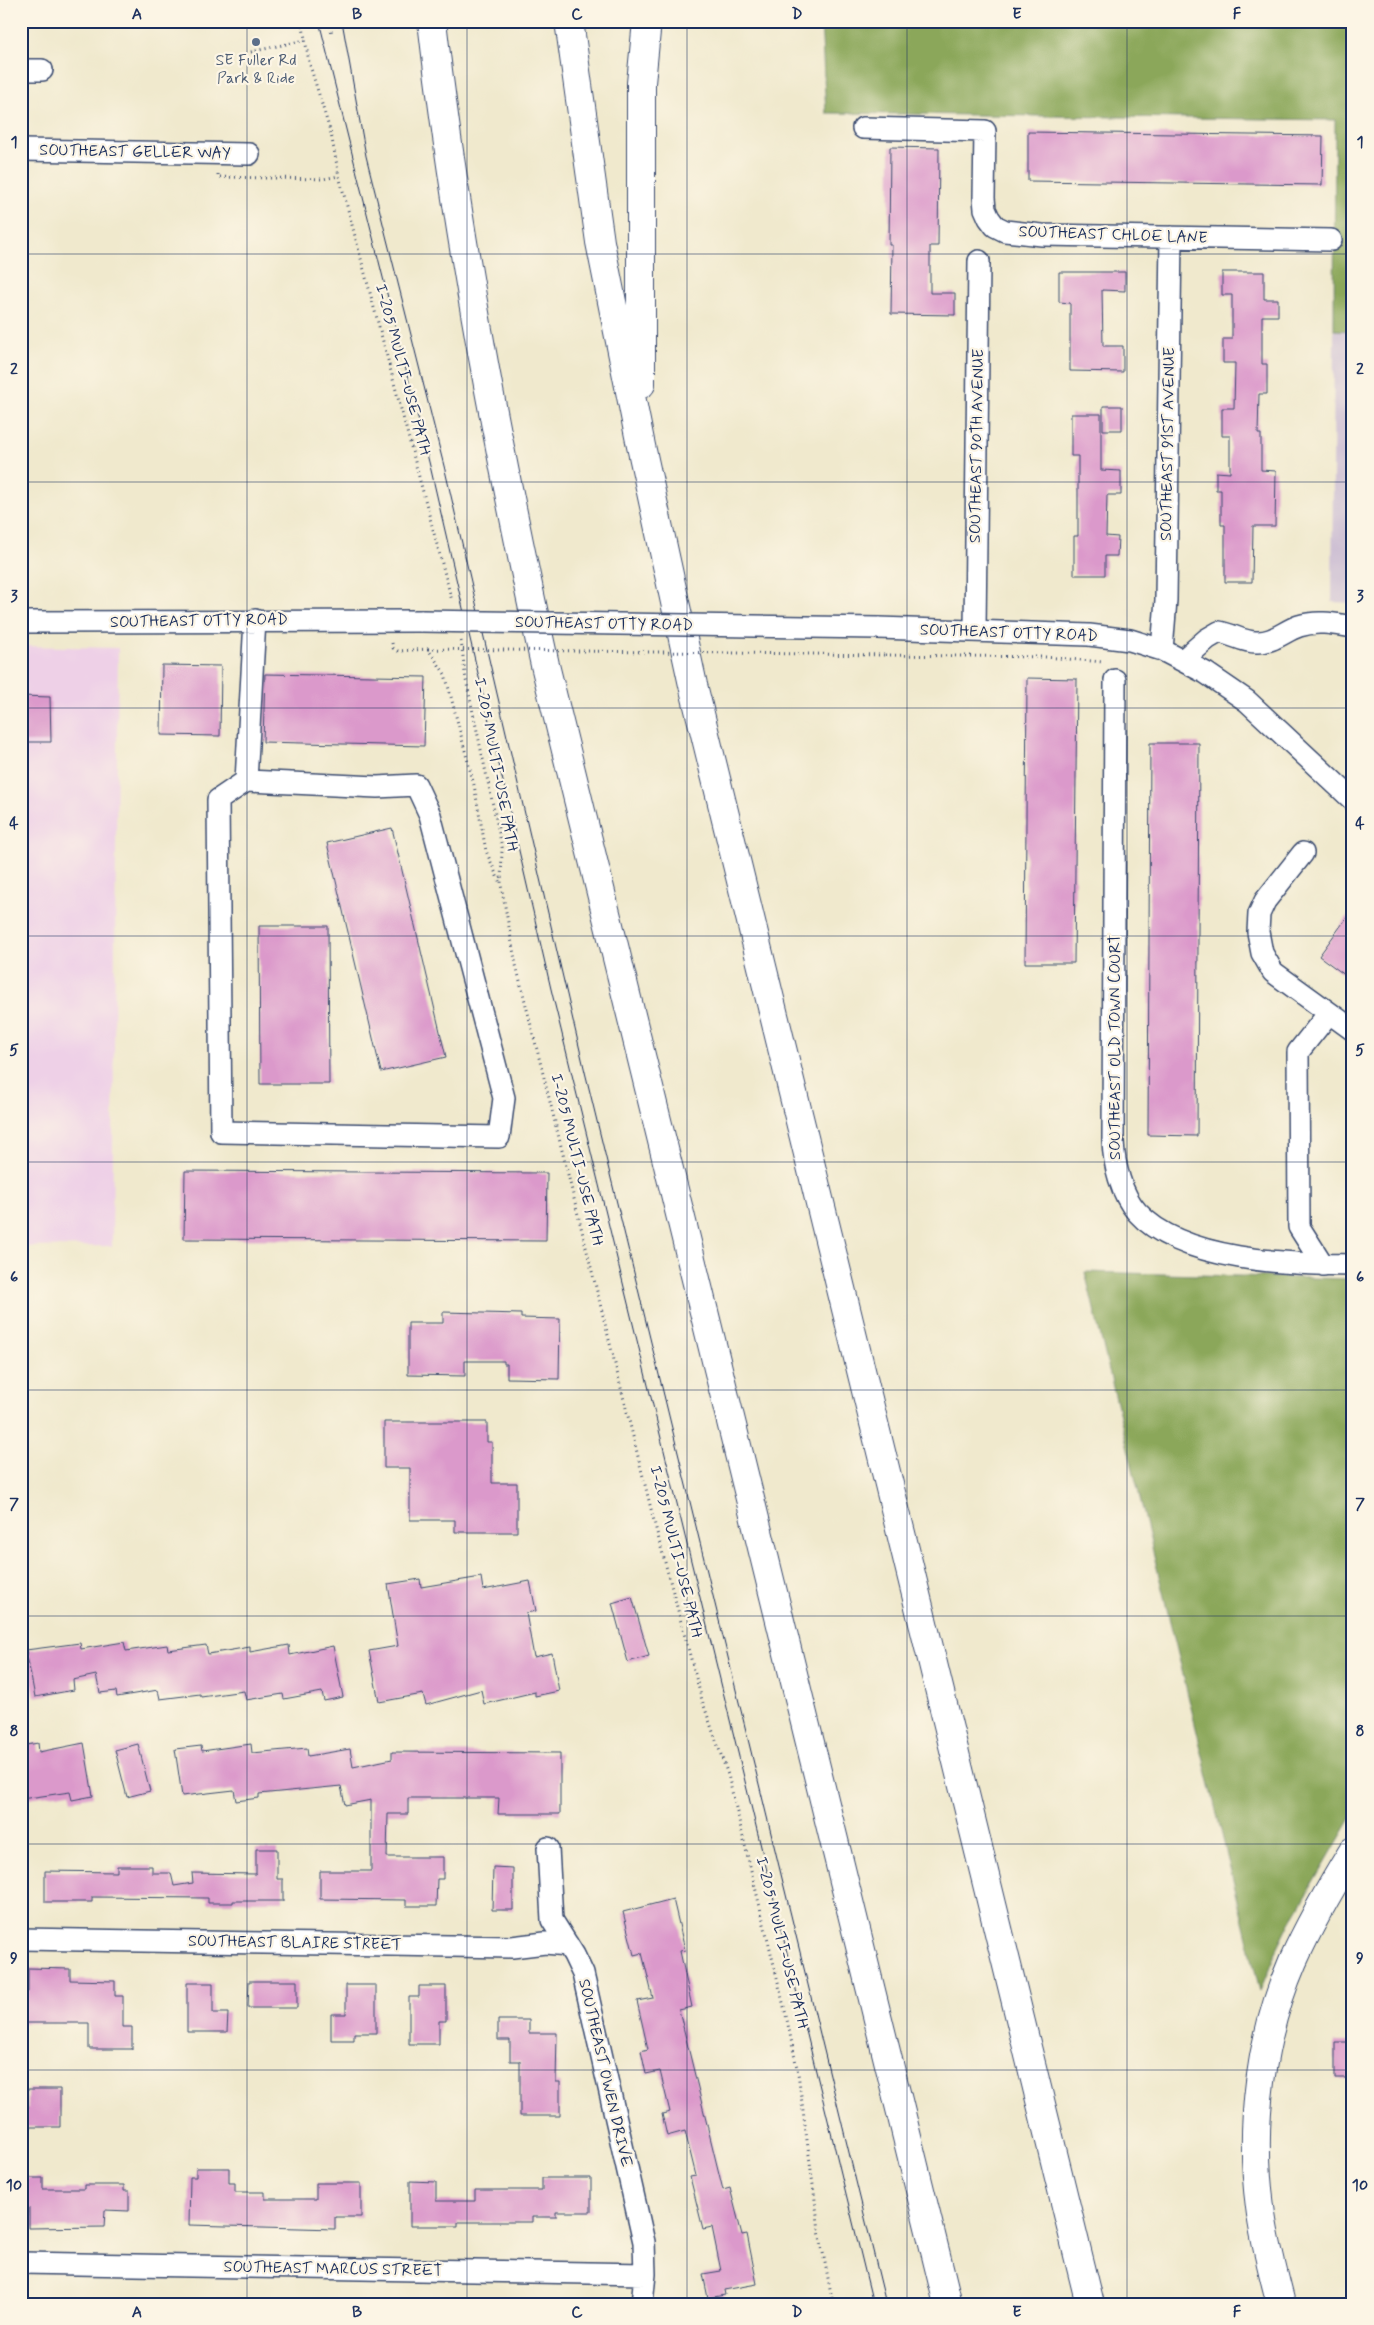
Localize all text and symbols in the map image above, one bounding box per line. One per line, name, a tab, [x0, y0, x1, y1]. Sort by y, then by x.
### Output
text: A	[132, 4, 142, 25]
text: B	[352, 4, 362, 25]
text: C	[571, 4, 583, 25]
text: D	[791, 4, 803, 25]
text: E	[1012, 4, 1022, 25]
text: F	[1233, 4, 1242, 25]
marker: SE Fuller Rd Park & Ride	[250, 36, 262, 48]
place label: SE Fuller Rd Park & Ride	[215, 50, 297, 89]
text: 1	[10, 132, 18, 153]
text: 1	[1356, 132, 1364, 153]
street label: SOUTHEAST GELLER WAY	[39, 140, 231, 164]
street label: SOUTHEAST CHLOE LANE	[1018, 221, 1208, 249]
street label: I-205 MULTI-USE PATH	[370, 282, 436, 458]
street label: SOUTHEAST 91ST AVENUE	[1156, 347, 1180, 541]
street label: SOUTHEAST 90TH AVENUE	[965, 349, 989, 543]
text: 2	[10, 359, 18, 380]
text: 2	[1356, 359, 1364, 380]
text: 3	[10, 586, 18, 607]
text: 3	[1356, 586, 1364, 607]
street label: SOUTHEAST OTTY ROAD	[110, 609, 288, 633]
street label: SOUTHEAST OTTY ROAD	[515, 612, 693, 636]
street label: SOUTHEAST OTTY ROAD	[920, 619, 1098, 647]
street label: I-205 MULTI-USE PATH	[469, 676, 523, 854]
text: 4	[9, 813, 19, 834]
text: 4	[1355, 813, 1365, 834]
street label: SOUTHEAST OLD TOWN COURT	[1105, 934, 1126, 1160]
text: 5	[9, 1040, 19, 1061]
text: 5	[1355, 1040, 1365, 1061]
street label: I-205 MULTI-USE PATH	[545, 1072, 609, 1248]
text: 6	[10, 1267, 18, 1288]
text: 6	[1356, 1267, 1364, 1288]
street label: I-205 MULTI-USE PATH	[644, 1464, 708, 1640]
text: 7	[9, 1494, 19, 1515]
text: 7	[1355, 1494, 1365, 1515]
text: 8	[9, 1721, 19, 1742]
text: 8	[1355, 1721, 1365, 1742]
street label: I-205 MULTI-USE PATH	[750, 1855, 814, 2031]
street label: SOUTHEAST BLAIRE STREET	[188, 1931, 402, 1955]
text: 9	[10, 1948, 18, 1969]
text: 9	[1356, 1948, 1364, 1969]
street label: SOUTHEAST OWEN DRIVE	[573, 1977, 637, 2169]
text: 10	[6, 2175, 22, 2196]
text: 10	[1352, 2175, 1368, 2196]
street label: SOUTHEAST MARCUS STREET	[223, 2257, 443, 2281]
text: A	[132, 2302, 142, 2323]
text: B	[352, 2302, 362, 2323]
text: C	[571, 2302, 583, 2323]
text: D	[791, 2302, 803, 2323]
text: E	[1012, 2302, 1022, 2323]
text: F	[1233, 2302, 1242, 2323]

